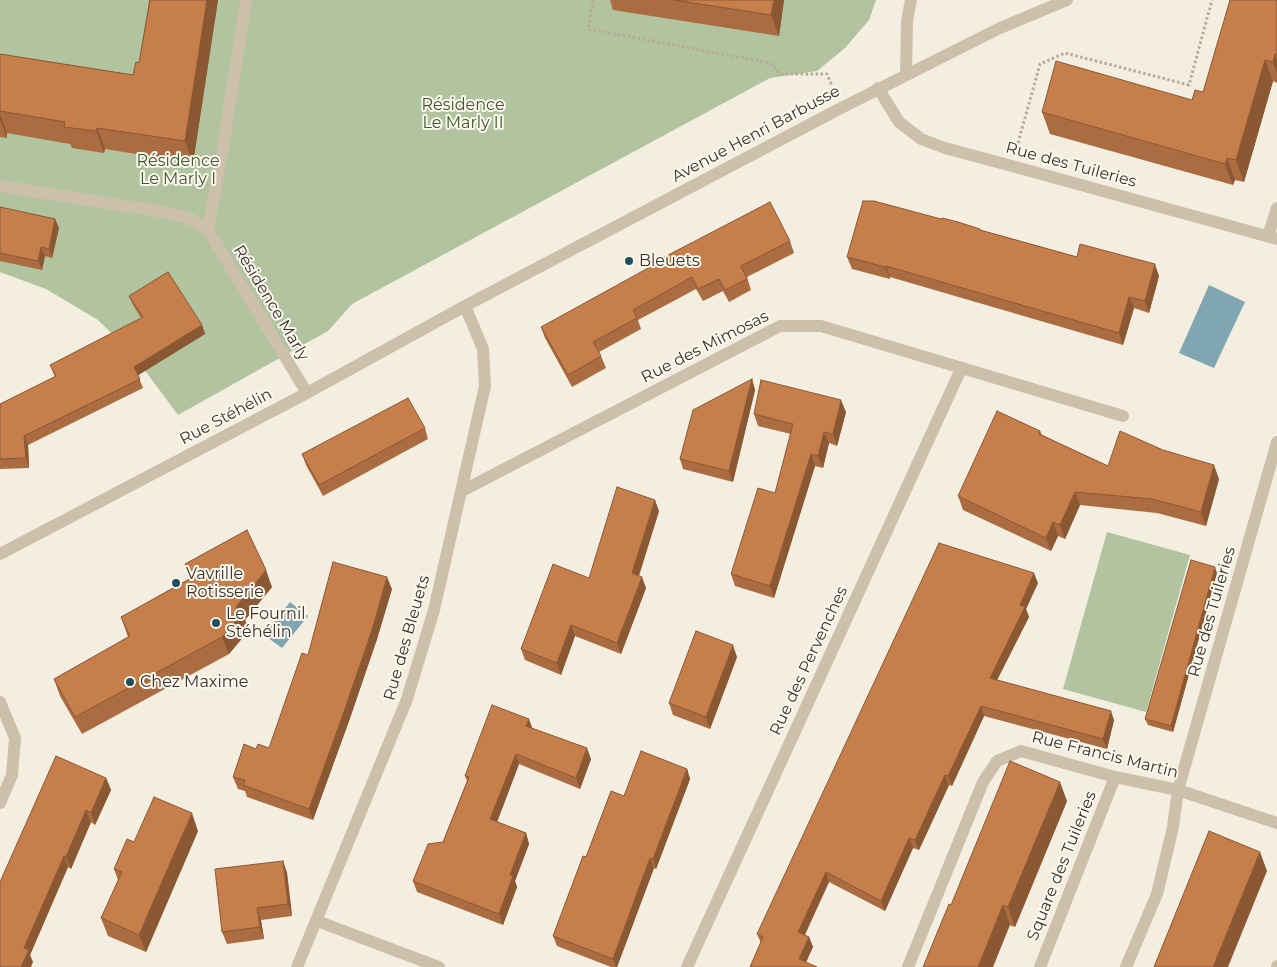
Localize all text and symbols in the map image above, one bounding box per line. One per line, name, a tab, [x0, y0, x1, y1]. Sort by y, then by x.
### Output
street label: Avenue Henri Barbusse	[669, 82, 843, 186]
park label: Résidence Le Marly II	[421, 95, 505, 133]
street label: Rue des Tuileries	[1003, 138, 1139, 192]
park label: Résidence Le Marly I	[136, 151, 220, 189]
street label: Résidence Marly	[229, 242, 313, 364]
place label: Bleuets	[639, 251, 700, 271]
marker: Bleuets	[623, 255, 635, 267]
street label: Rue des Mimosas	[638, 307, 772, 387]
street label: Rue Stéhélin	[177, 385, 275, 449]
street label: Rue des Tuileries	[1184, 545, 1240, 679]
place label: Vavrille Rotisserie	[186, 564, 264, 602]
street label: Rue des Bleuets	[380, 573, 434, 703]
marker: Vavrille Rotisserie	[170, 577, 182, 589]
street label: Rue des Pervenches	[766, 583, 852, 739]
place label: Le Fournil Stéhélin	[226, 604, 306, 642]
marker: Le Fournil Stéhélin	[210, 617, 222, 629]
place label: Chez Maxime	[140, 672, 248, 692]
marker: Chez Maxime	[124, 676, 136, 688]
street label: Rue Francis Martin	[1030, 727, 1180, 783]
street label: Square des Tuileries	[1023, 788, 1101, 944]

